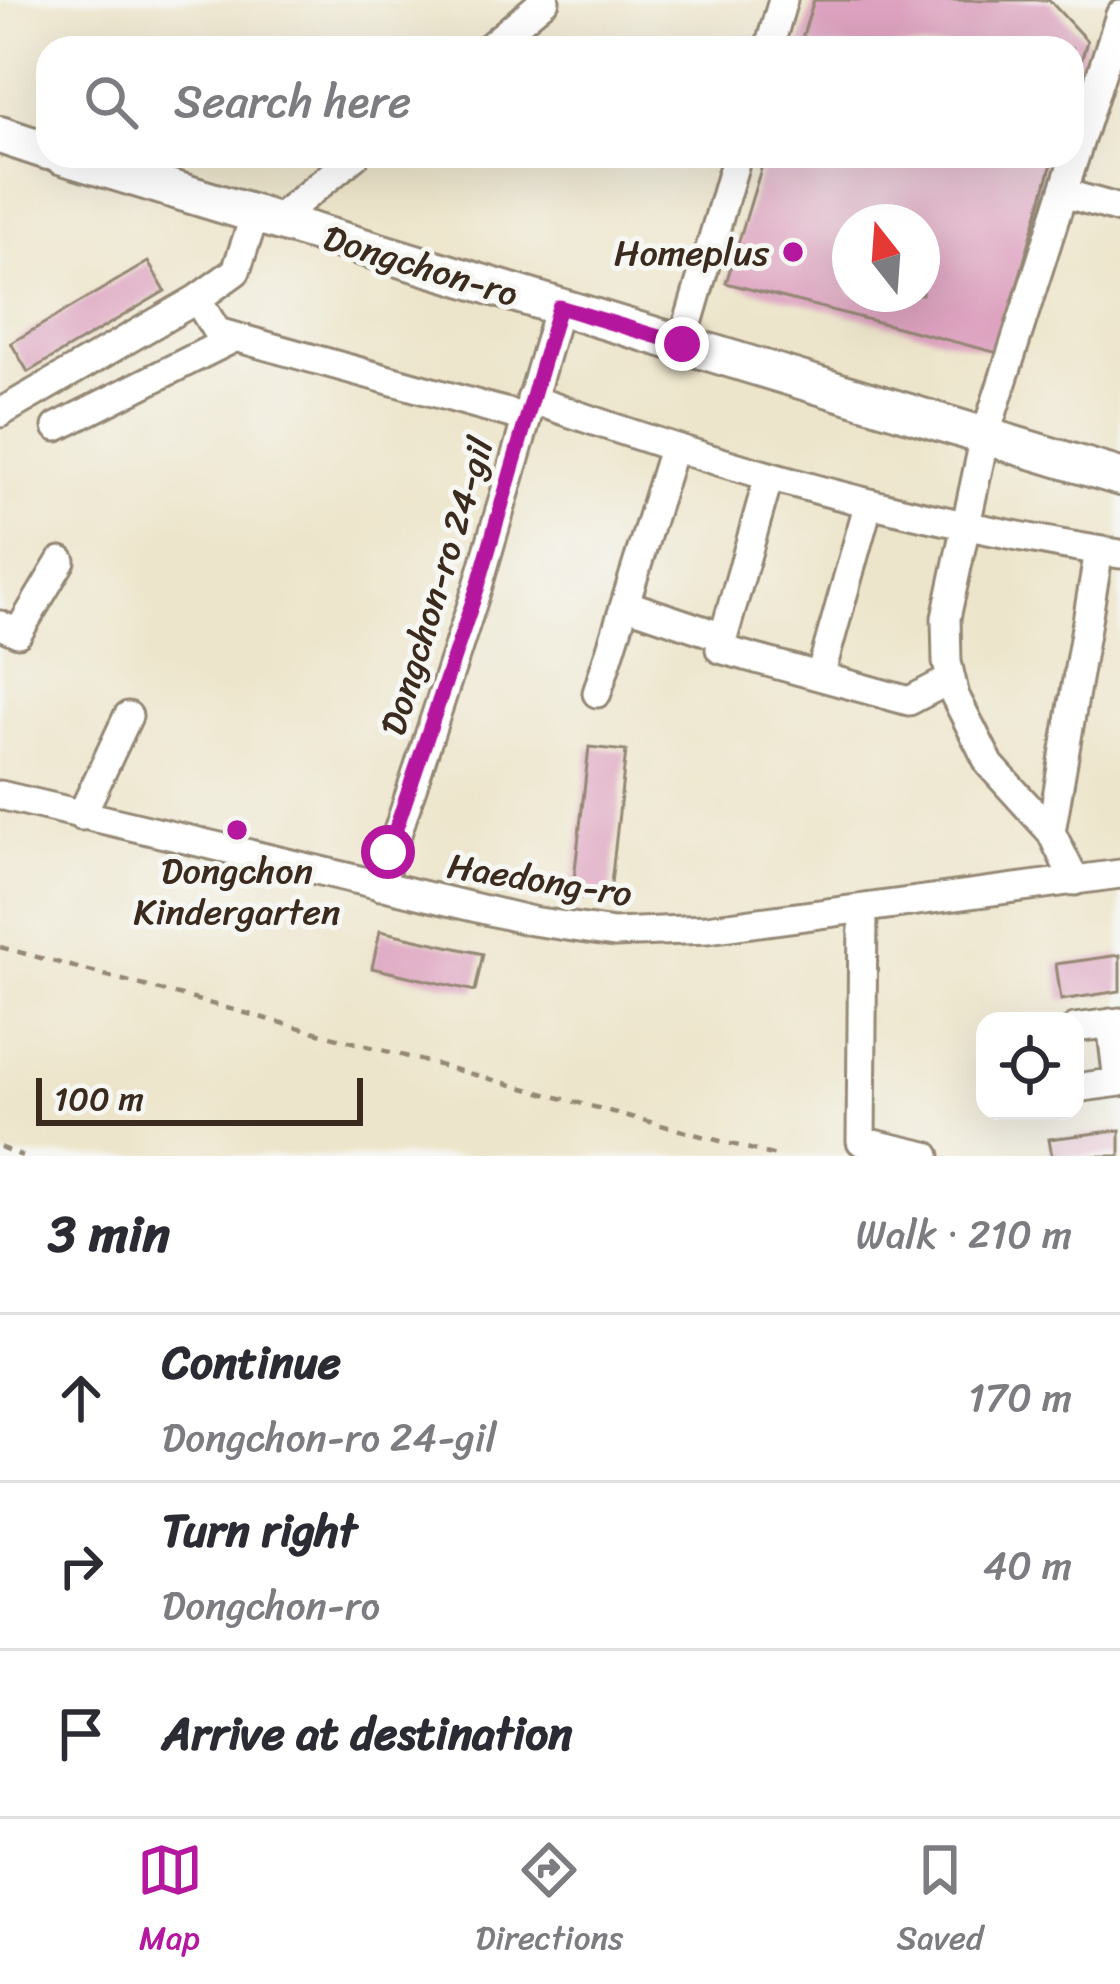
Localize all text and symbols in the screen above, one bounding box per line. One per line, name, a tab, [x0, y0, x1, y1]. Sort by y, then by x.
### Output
search box	[36, 36, 1084, 168]
text: Search here	[174, 62, 411, 142]
icon: search	[78, 69, 144, 135]
north arrow	[832, 204, 940, 312]
street label: Dongchon-ro	[315, 206, 526, 326]
place label: Homeplus	[614, 221, 769, 285]
marker: Homeplus	[780, 239, 806, 265]
route end	[655, 317, 709, 371]
street label: Dongchon-ro 24-gil	[361, 429, 513, 743]
marker: Dongchon Kindergarten	[224, 817, 250, 843]
route start	[361, 825, 415, 879]
street label: Haedong-ro	[443, 834, 637, 926]
place label: Dongchon Kindergarten	[134, 839, 340, 944]
map controls	[976, 1012, 1084, 1120]
button: locate	[976, 1012, 1084, 1120]
text: 100 m	[54, 1070, 144, 1128]
scale bar	[36, 1072, 363, 1125]
text: 3 min	[48, 1189, 170, 1279]
text: Walk · 210 m	[856, 1200, 1072, 1269]
text: Continue	[162, 1323, 341, 1403]
text: 170 m	[968, 1363, 1072, 1432]
icon: ahead	[48, 1365, 114, 1431]
text: Dongchon-ro 24-gil	[162, 1403, 497, 1472]
text: Turn right	[162, 1491, 357, 1571]
text: 40 m	[983, 1531, 1072, 1600]
icon: right	[48, 1533, 114, 1599]
text: Dongchon-ro	[162, 1571, 380, 1640]
text: Arrive at destination	[162, 1694, 572, 1774]
icon: arrive	[48, 1701, 114, 1767]
tab: Map	[137, 1837, 203, 1967]
tab: Directions	[476, 1837, 623, 1967]
tab: Saved	[896, 1837, 983, 1967]

